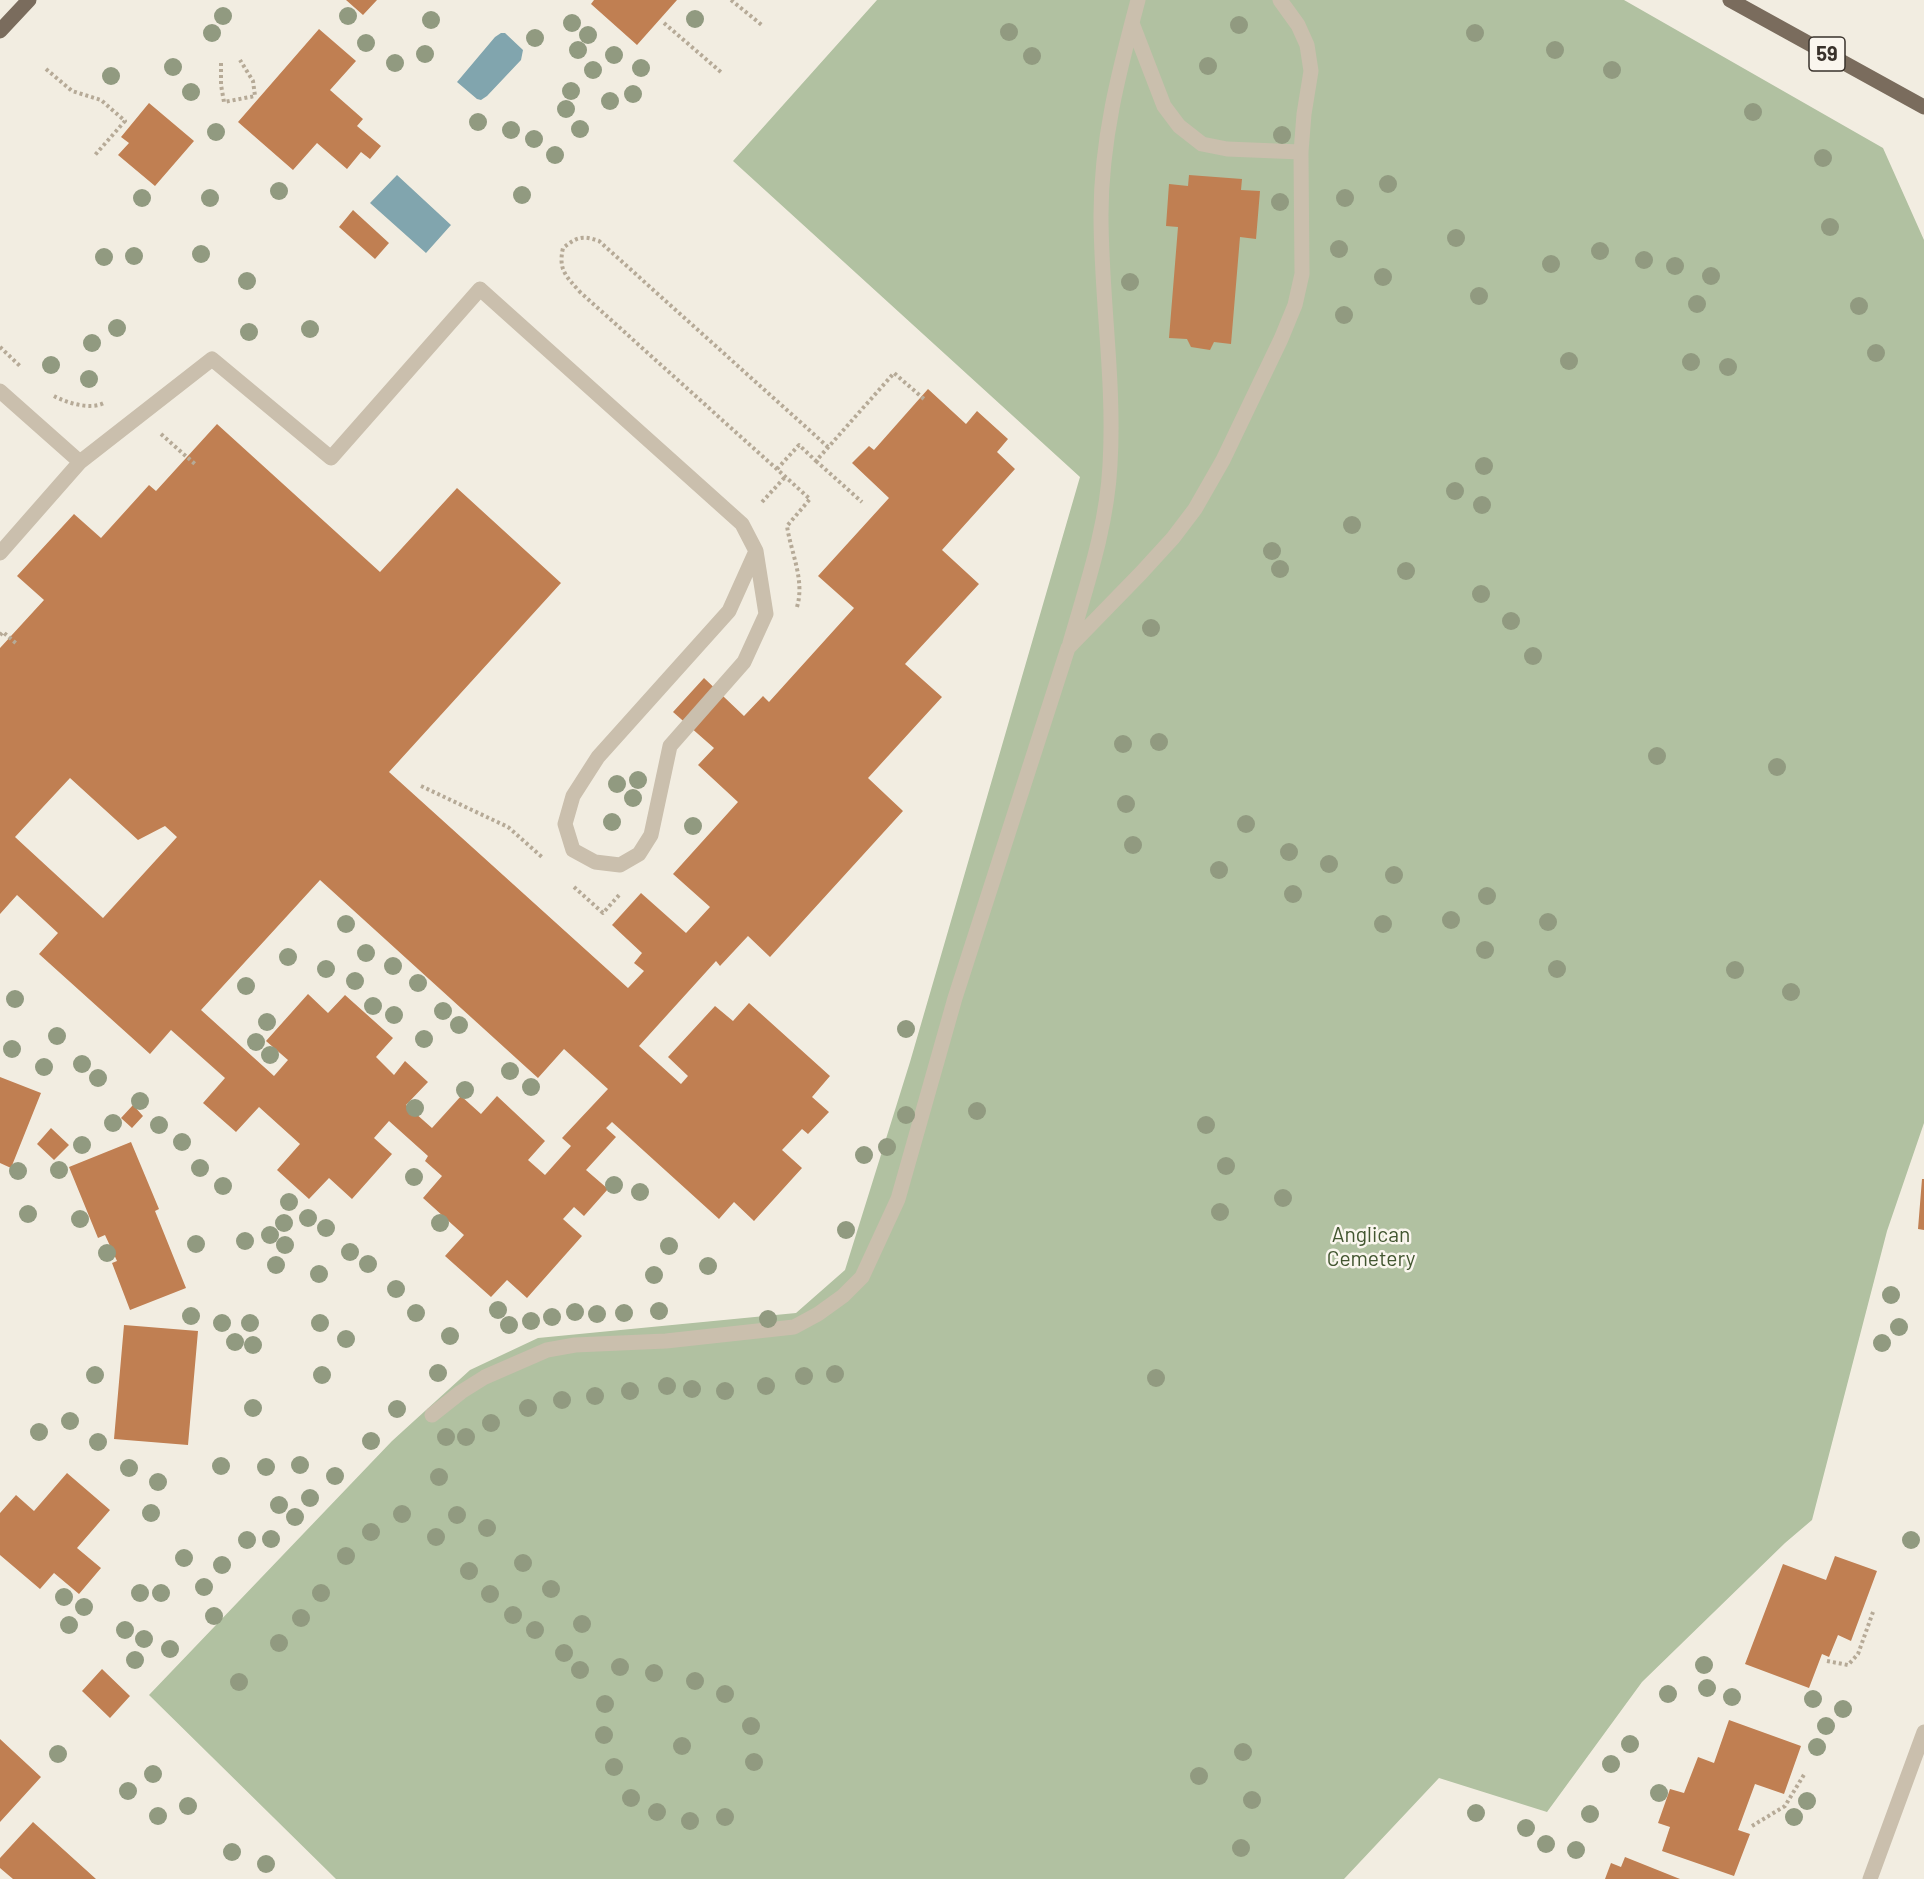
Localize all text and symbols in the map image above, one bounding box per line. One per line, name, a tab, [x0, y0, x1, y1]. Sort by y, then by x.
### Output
road number: 59	[1809, 37, 1845, 71]
park label: Anglican Cemetery	[1327, 1222, 1415, 1272]

